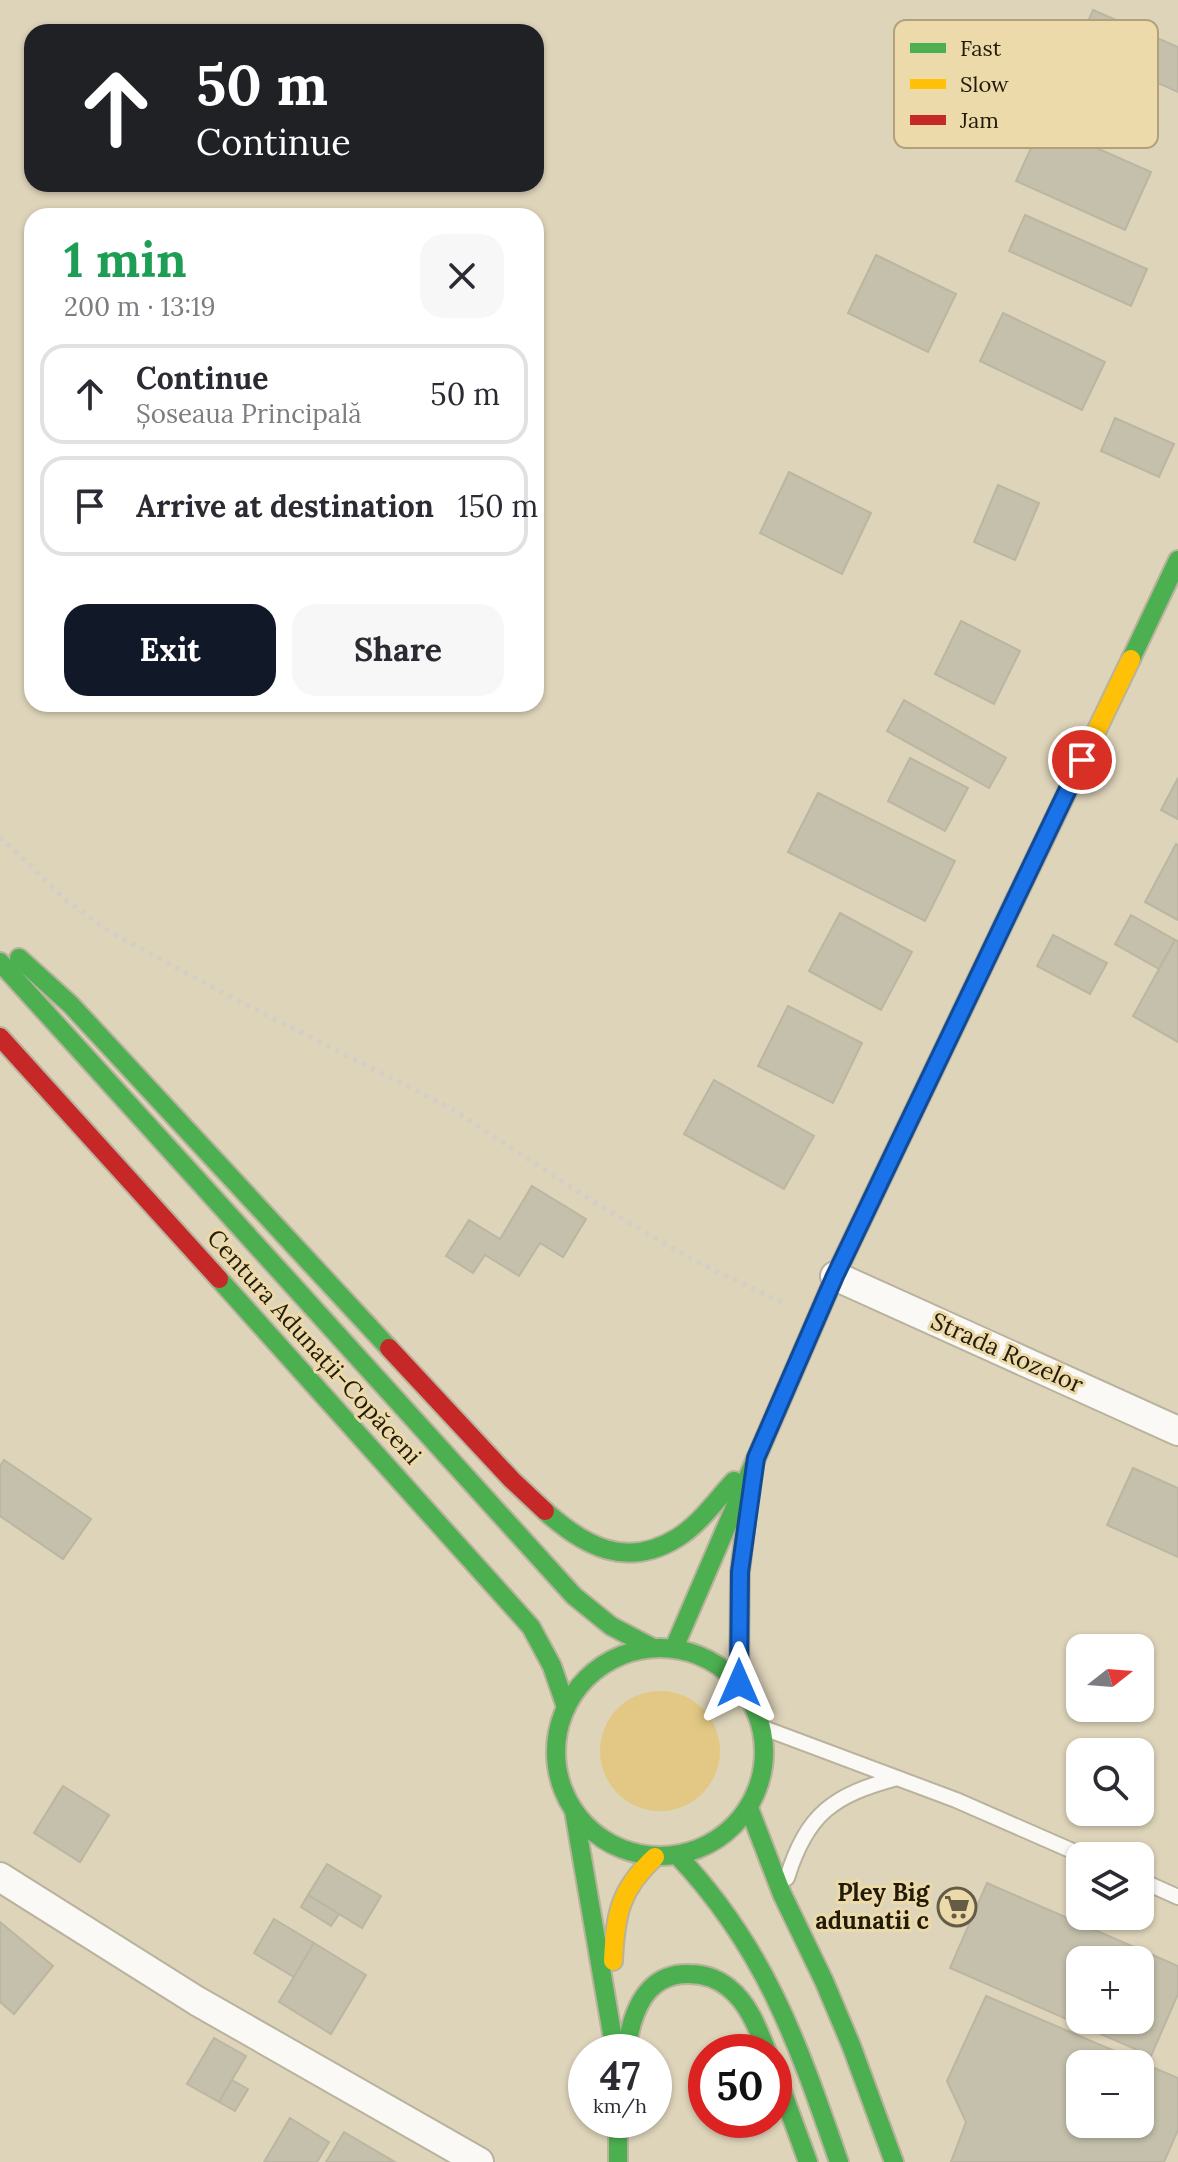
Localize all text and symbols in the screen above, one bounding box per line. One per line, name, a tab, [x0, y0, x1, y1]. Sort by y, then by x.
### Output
legend	[894, 20, 1158, 148]
text: Fast	[960, 34, 1002, 62]
text: 50 m	[196, 49, 328, 120]
icon: ahead	[64, 56, 168, 160]
text: Slow	[960, 70, 1009, 98]
text: Jam	[959, 106, 999, 134]
text: Continue	[196, 119, 351, 165]
text: 1 min	[64, 229, 187, 290]
button: close	[420, 234, 504, 318]
text: 200 m · 13:19	[64, 290, 215, 323]
text: Continue	[136, 359, 268, 397]
icon: ahead	[68, 372, 112, 416]
text: 50 m	[430, 375, 500, 413]
text: Șoseaua Principală	[136, 397, 362, 430]
icon: arrive	[68, 484, 112, 528]
text: Arrive at destination	[136, 487, 434, 525]
text: 150 m	[458, 487, 538, 525]
button: Exit	[64, 604, 276, 696]
button: Share	[292, 604, 504, 696]
pin	[1048, 726, 1116, 794]
icon: arrive	[1060, 738, 1104, 782]
street label: Centura Adunații-Copăceni	[200, 1223, 428, 1471]
street label: Strada Rozelor	[926, 1305, 1089, 1400]
north arrow	[1066, 1634, 1154, 1722]
map controls	[1066, 1634, 1154, 2138]
position arrow	[697, 1641, 781, 1725]
button: search	[1066, 1738, 1154, 1826]
button: layers	[1066, 1842, 1154, 1930]
place label: Pley Big adunatii c	[815, 1877, 931, 1936]
supermarket icon: Pley Big adunatii c	[936, 1886, 978, 1928]
button: +	[1066, 1946, 1154, 2034]
speed limit sign: 50	[688, 2034, 792, 2138]
text: 47	[600, 2050, 640, 2101]
button: −	[1066, 2050, 1154, 2138]
text: km/h	[593, 2093, 647, 2118]

